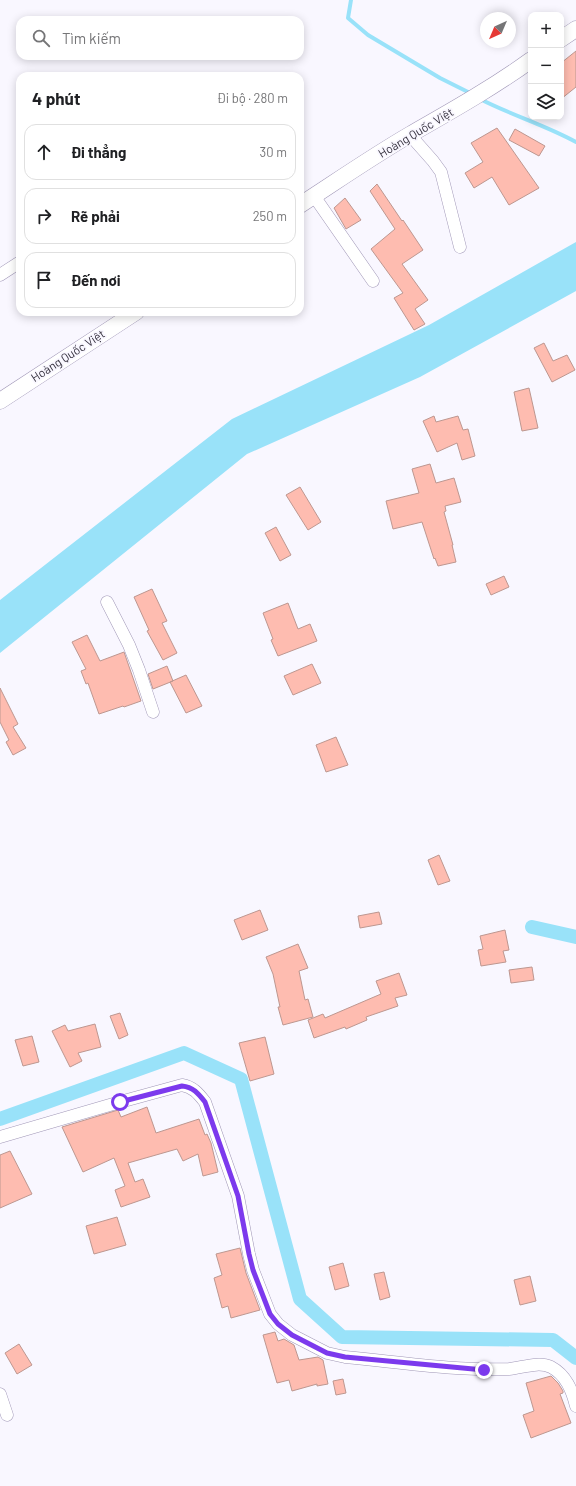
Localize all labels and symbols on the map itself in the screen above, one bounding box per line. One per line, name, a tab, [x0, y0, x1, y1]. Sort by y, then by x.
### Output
north arrow	[480, 12, 516, 48]
street label: Hoàng Quốc Việt	[375, 104, 456, 160]
street label: Hoàng Quốc Việt	[28, 326, 107, 384]
route start	[111, 1093, 129, 1111]
route end	[475, 1361, 493, 1379]

